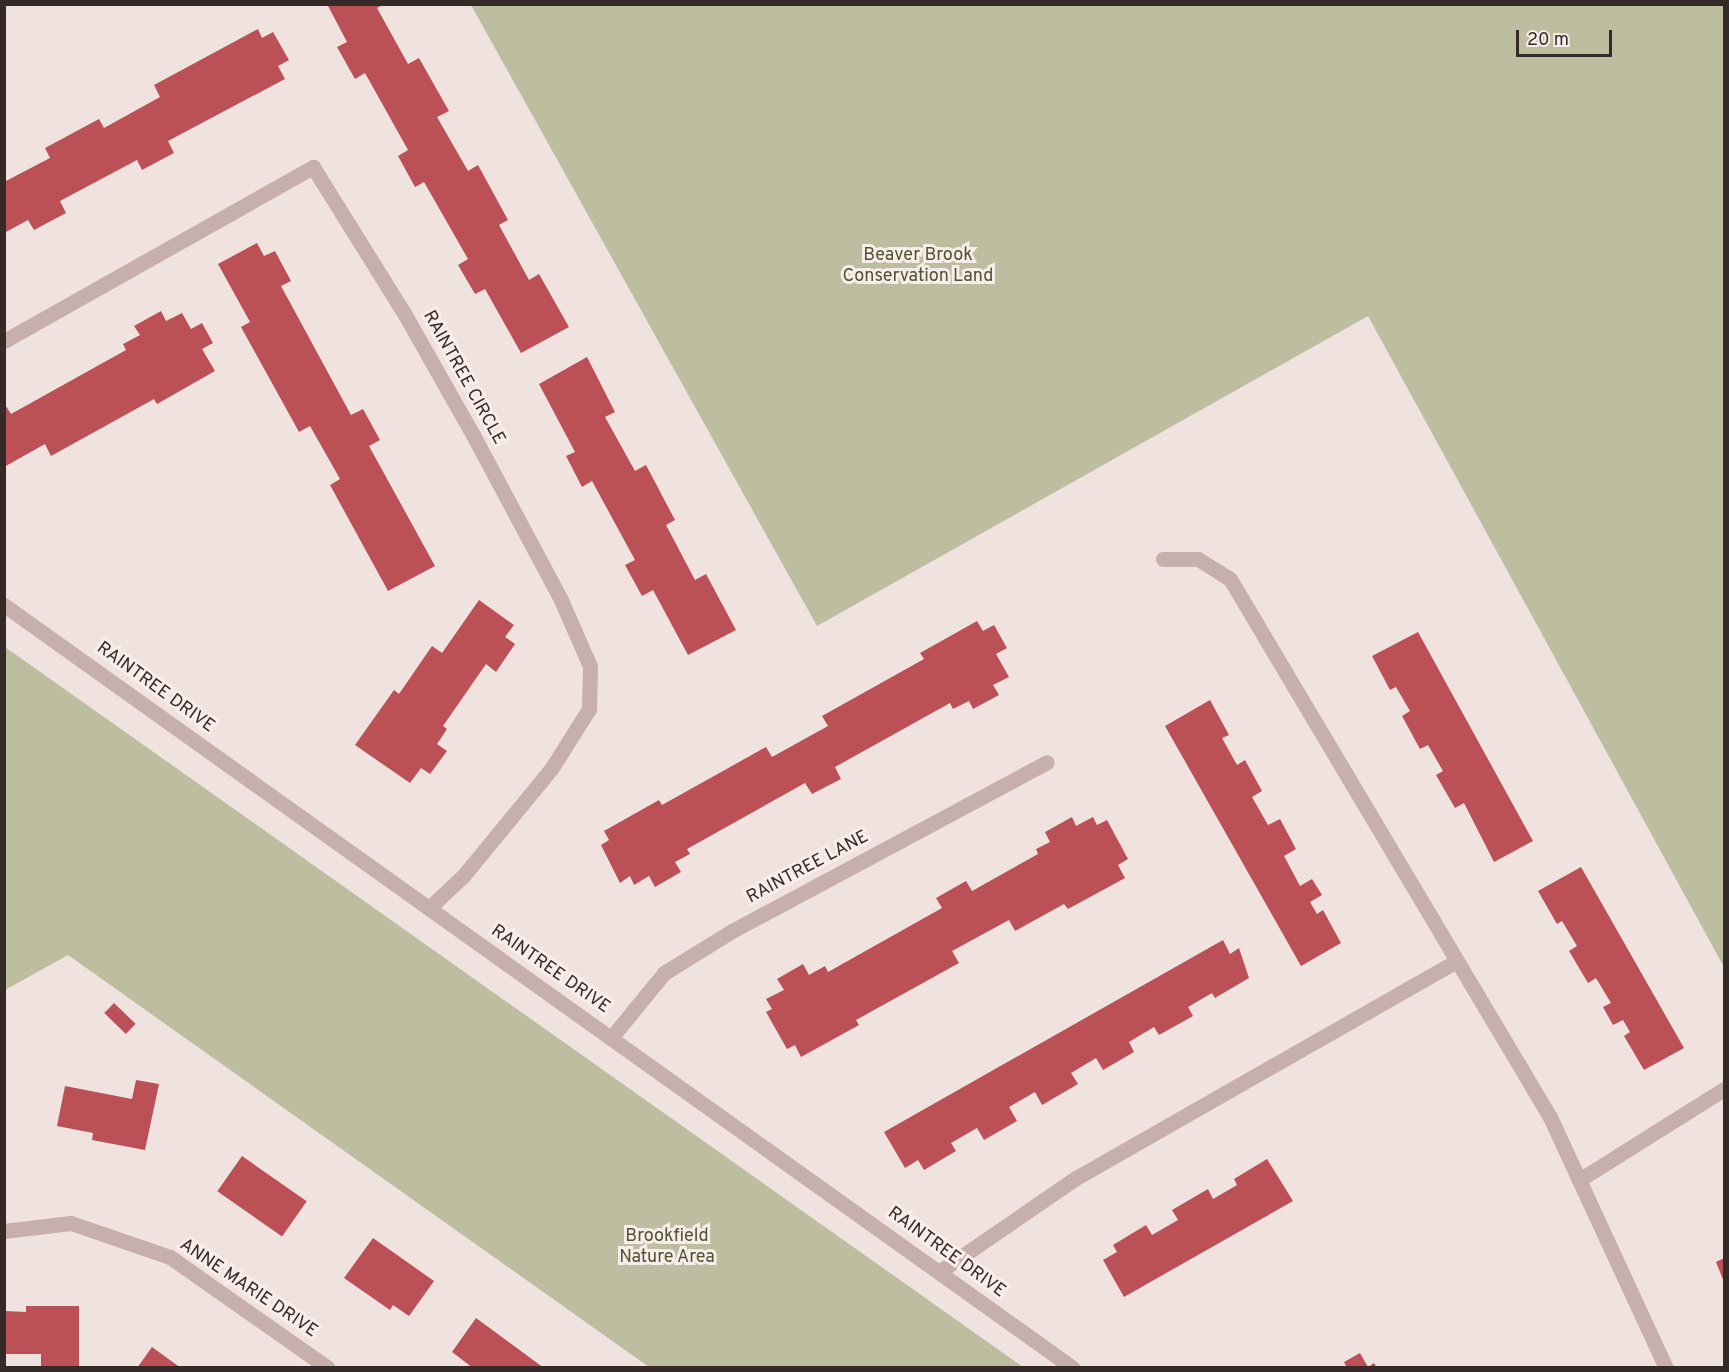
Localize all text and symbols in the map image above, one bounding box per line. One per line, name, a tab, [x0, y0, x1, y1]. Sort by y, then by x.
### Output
scale bar	[1519, 18, 1615, 56]
text: 20 m	[1527, 29, 1569, 52]
park label: Beaver Brook Conservation Land	[843, 246, 993, 288]
street label: RAINTREE CIRCLE	[417, 307, 509, 449]
street label: RAINTREE DRIVE	[92, 638, 218, 738]
street label: RAINTREE LANE	[743, 827, 873, 909]
street label: RAINTREE DRIVE	[486, 921, 614, 1019]
street label: RAINTREE DRIVE	[883, 1203, 1009, 1303]
park label: Brookfield Nature Area	[619, 1227, 715, 1270]
street label: ANNE MARIE DRIVE	[175, 1235, 321, 1343]

